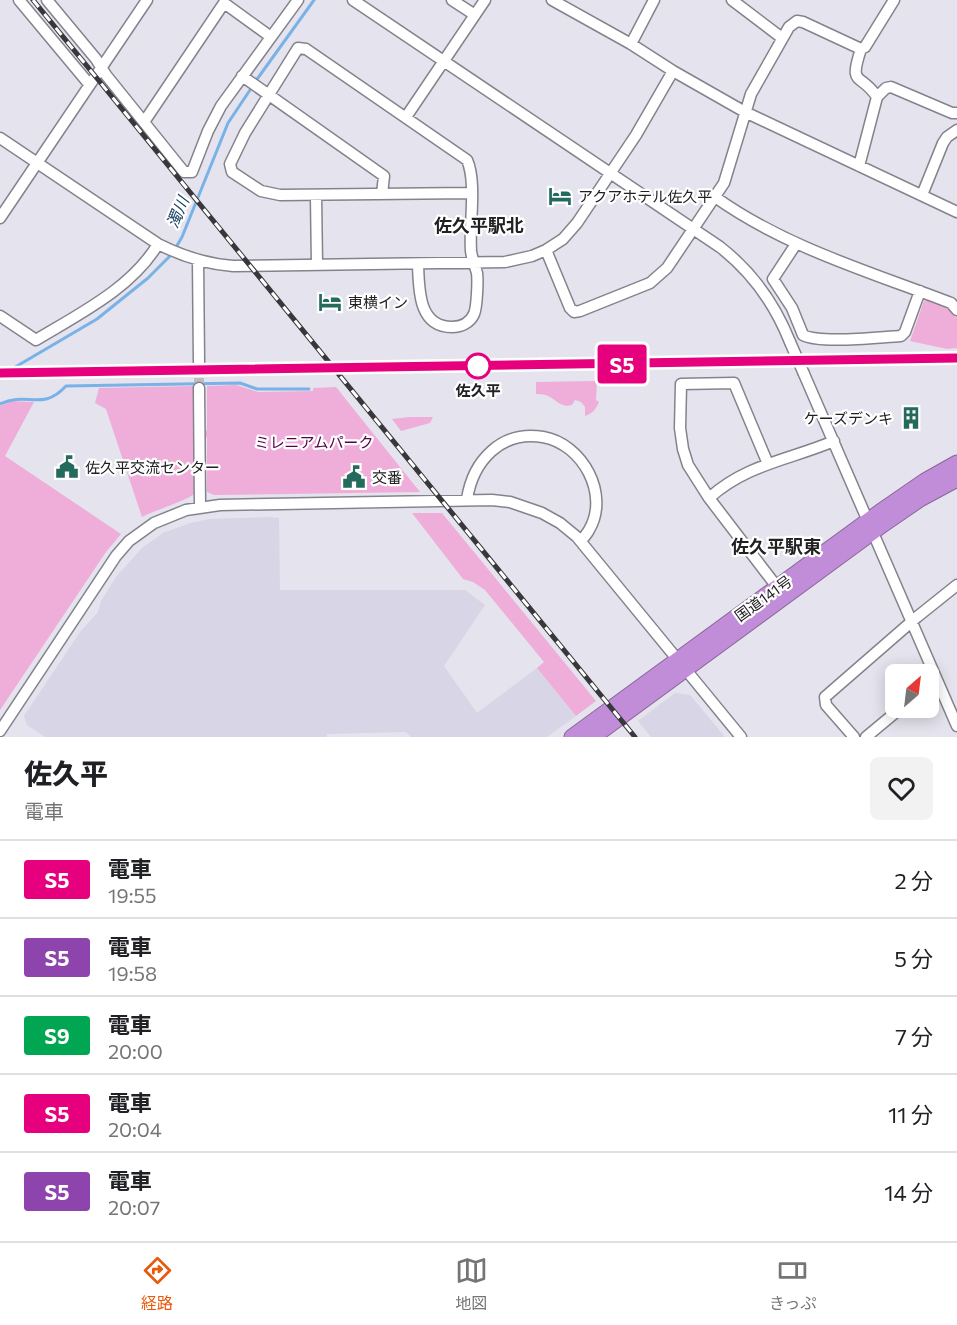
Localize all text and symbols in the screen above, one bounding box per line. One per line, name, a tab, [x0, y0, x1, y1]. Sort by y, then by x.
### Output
hotel icon: アクアホテル佐久平	[547, 183, 573, 209]
place label: アクアホテル佐久平	[578, 187, 712, 205]
water label: 濁川	[162, 192, 193, 230]
district label: 佐久平駅北	[434, 214, 524, 236]
hotel icon: 東横イン	[317, 289, 343, 315]
place label: 東横イン	[348, 293, 408, 311]
line badge: S5	[595, 344, 649, 384]
text: S5	[610, 352, 634, 377]
marker: 佐久平	[465, 353, 491, 379]
place label: 佐久平	[455, 381, 501, 399]
building icon: ケーズデンキ	[898, 405, 924, 431]
place label: ケーズデンキ	[804, 409, 893, 427]
park label: ミレニアムパーク	[255, 433, 373, 451]
public building icon: 佐久平交流センター	[54, 454, 80, 480]
place label: 佐久平交流センター	[85, 458, 220, 476]
public building icon: 交番	[341, 464, 367, 490]
place label: 交番	[372, 468, 402, 486]
district label: 佐久平駅東	[731, 535, 821, 557]
street label: 国道141号	[731, 571, 795, 625]
north arrow	[885, 664, 939, 718]
map controls	[885, 664, 939, 718]
text: 佐久平	[24, 756, 108, 790]
button: heart	[870, 757, 933, 820]
text: 電車	[24, 799, 64, 823]
text: 電車	[108, 855, 152, 882]
text: S5	[45, 867, 69, 892]
text: 2 分	[895, 867, 933, 894]
text: 19:55	[108, 883, 156, 907]
text: 電車	[108, 933, 152, 960]
text: S5	[45, 945, 69, 970]
text: 5 分	[894, 945, 933, 972]
text: 19:58	[108, 961, 157, 985]
text: 電車	[108, 1011, 152, 1038]
text: S9	[44, 1023, 70, 1048]
text: 7 分	[895, 1023, 933, 1050]
text: 20:00	[108, 1039, 163, 1063]
text: 電車	[108, 1089, 152, 1116]
text: S5	[45, 1101, 69, 1126]
text: 11 分	[888, 1101, 933, 1128]
text: 20:04	[108, 1117, 162, 1141]
text: 電車	[108, 1167, 152, 1194]
text: S5	[45, 1179, 69, 1204]
text: 14 分	[884, 1179, 933, 1206]
text: 20:07	[108, 1195, 160, 1219]
tab: 経路	[141, 1254, 174, 1314]
tab: 地図	[455, 1254, 488, 1314]
tab: きっぷ	[769, 1254, 816, 1314]

